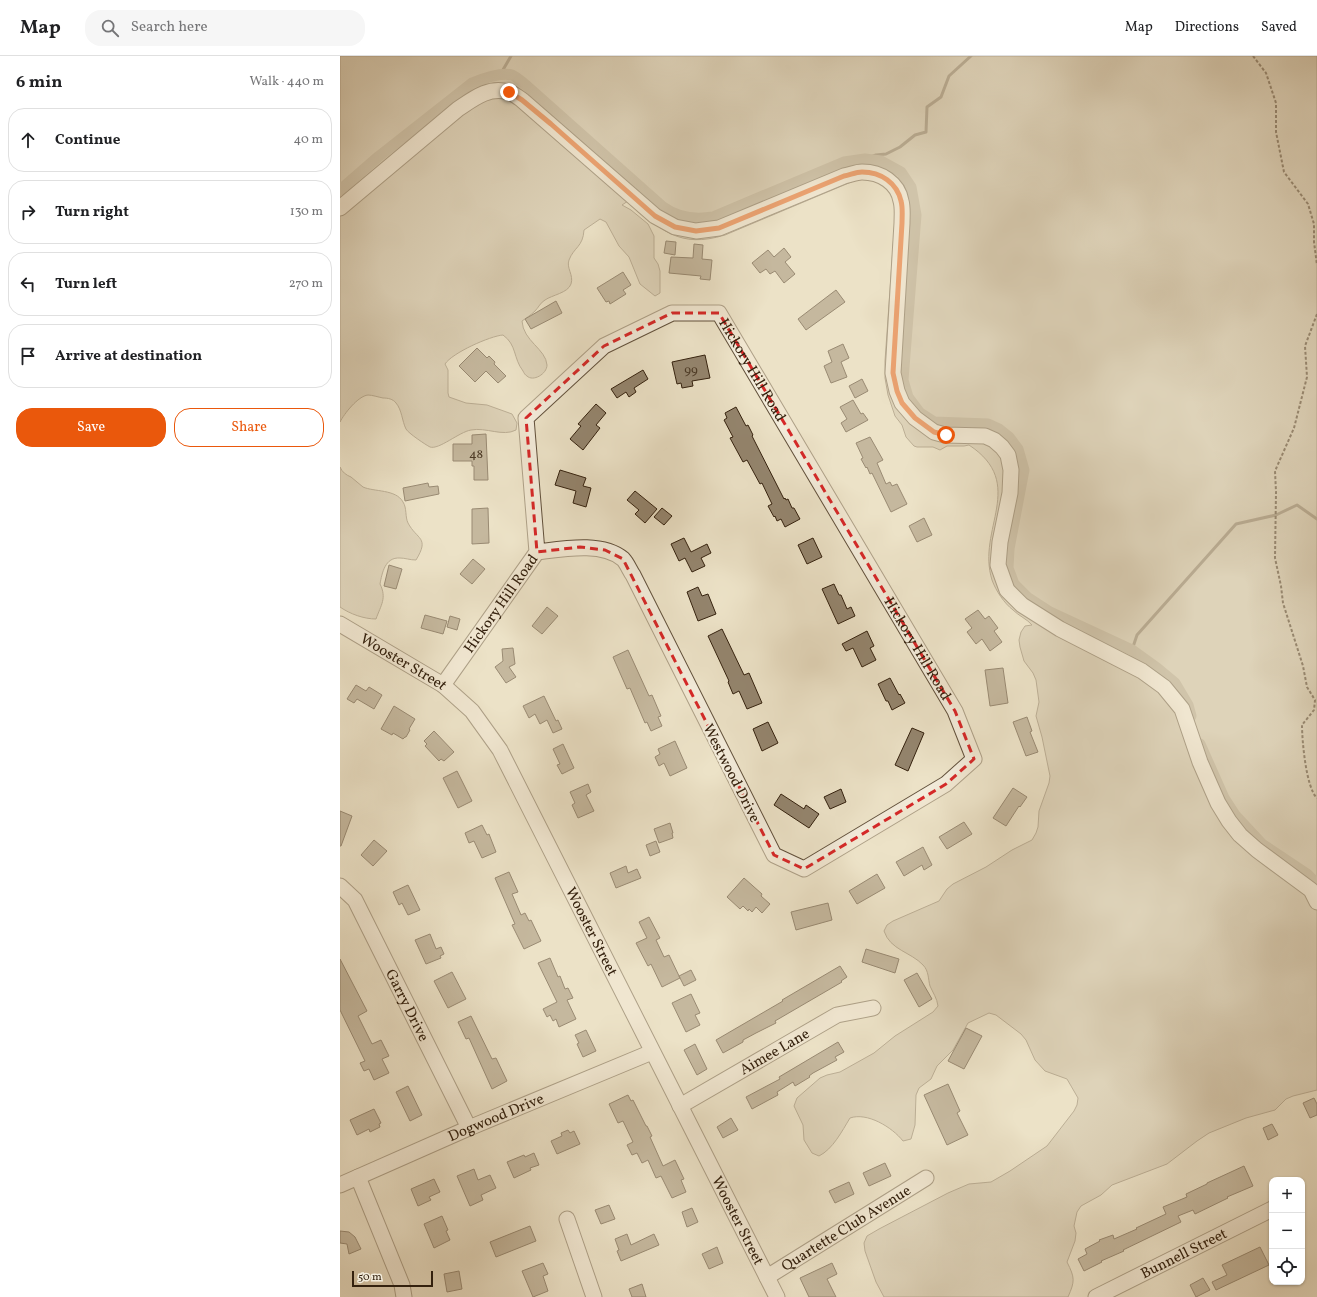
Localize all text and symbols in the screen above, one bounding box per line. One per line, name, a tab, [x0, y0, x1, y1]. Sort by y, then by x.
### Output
search box	[85, 10, 365, 46]
text: Map	[20, 15, 61, 41]
icon: search	[99, 17, 121, 39]
text: Search here	[131, 17, 208, 38]
text: Map	[1125, 18, 1153, 37]
text: Directions	[1175, 18, 1239, 37]
text: Saved	[1261, 18, 1297, 37]
text: 6 min	[16, 71, 62, 94]
text: Walk · 440 m	[249, 73, 324, 91]
route end	[500, 83, 518, 101]
icon: ahead	[17, 129, 39, 151]
text: Continue	[55, 130, 120, 151]
text: 40 m	[294, 131, 323, 149]
icon: right	[17, 201, 39, 223]
text: Turn right	[55, 202, 129, 223]
text: 130 m	[290, 203, 323, 221]
icon: left	[17, 273, 39, 295]
text: Turn left	[55, 274, 117, 295]
text: 270 m	[289, 275, 323, 293]
street label: Hickory Hill Road	[713, 315, 790, 426]
icon: arrive	[17, 345, 39, 367]
text: Arrive at destination	[55, 346, 202, 367]
house number: 99	[684, 362, 698, 380]
button: Save	[16, 408, 166, 447]
button: Share	[174, 408, 324, 447]
route start	[937, 426, 955, 444]
house number: 48	[469, 446, 483, 464]
street label: Hickory Hill Road	[460, 550, 544, 658]
street label: Hickory Hill Road	[878, 594, 955, 705]
street label: Wooster Street	[356, 629, 451, 696]
street label: Westwood Drive	[697, 721, 765, 827]
street label: Wooster Street	[559, 884, 622, 980]
street label: Garry Drive	[379, 966, 433, 1046]
street label: Aimee Lane	[736, 1024, 814, 1081]
street label: Dogwood Drive	[445, 1089, 548, 1148]
street label: Wooster Street	[706, 1173, 768, 1269]
map controls	[1269, 1177, 1305, 1285]
button: +	[1269, 1177, 1305, 1213]
street label: Quartette Club Avenue	[778, 1181, 916, 1277]
button: −	[1269, 1213, 1305, 1249]
street label: Bunnell Street	[1137, 1224, 1231, 1285]
button: locate	[1269, 1249, 1305, 1285]
scale bar	[352, 1269, 433, 1288]
text: 50 m	[358, 1270, 382, 1285]

